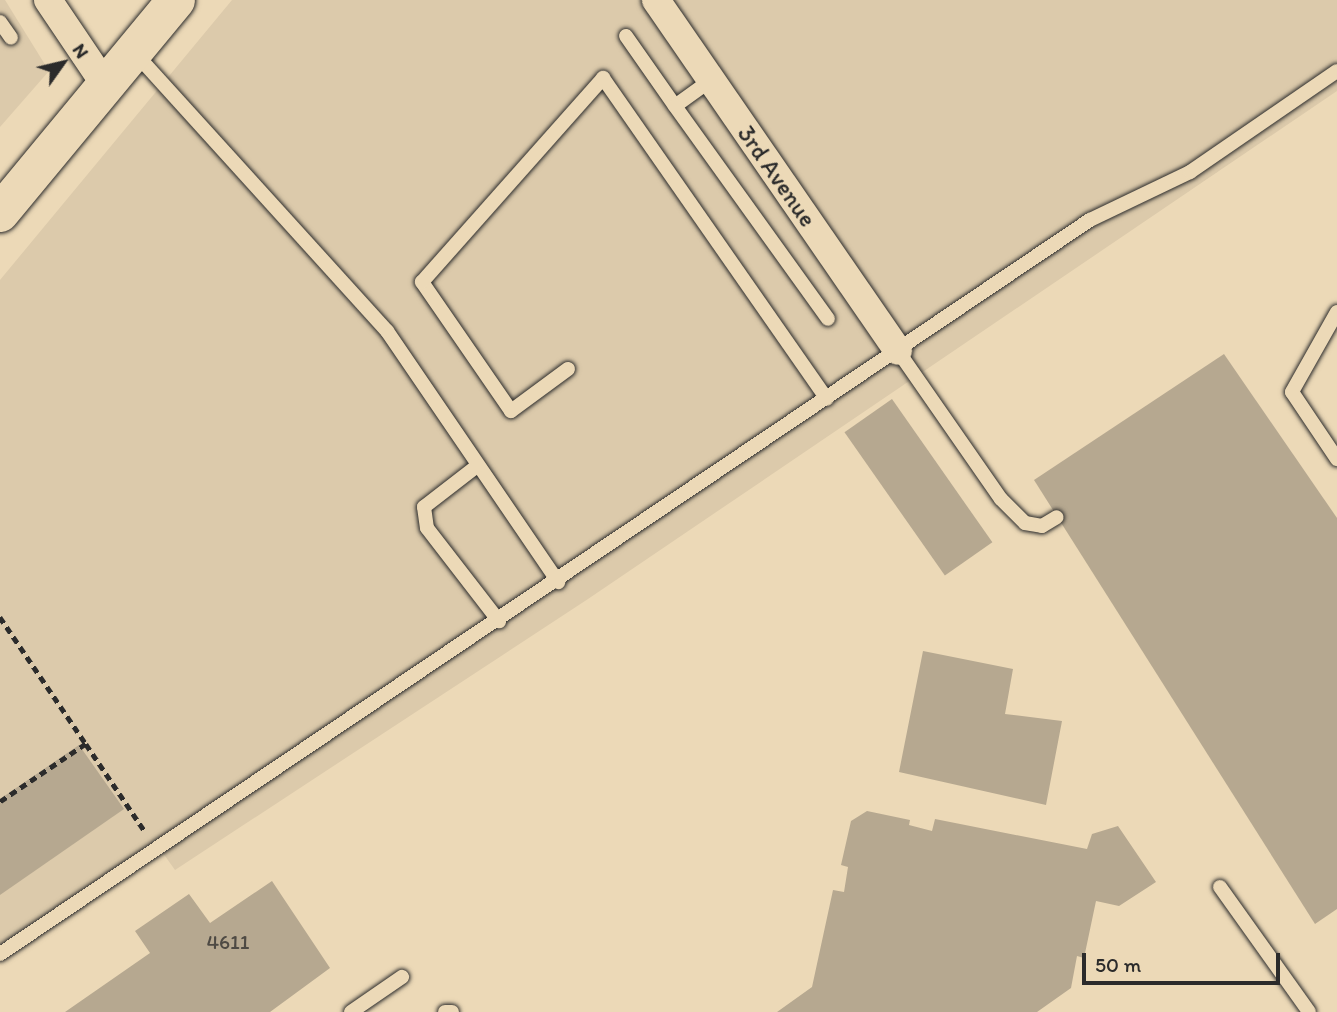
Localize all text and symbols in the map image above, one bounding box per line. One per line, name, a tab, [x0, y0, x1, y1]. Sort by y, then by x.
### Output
north arrow	[28, 28, 98, 98]
text: N	[68, 39, 94, 63]
street label: 3rd Avenue	[732, 120, 822, 232]
house number: 4611	[206, 929, 250, 955]
scale bar	[1085, 939, 1283, 983]
text: 50 m	[1095, 952, 1141, 977]

